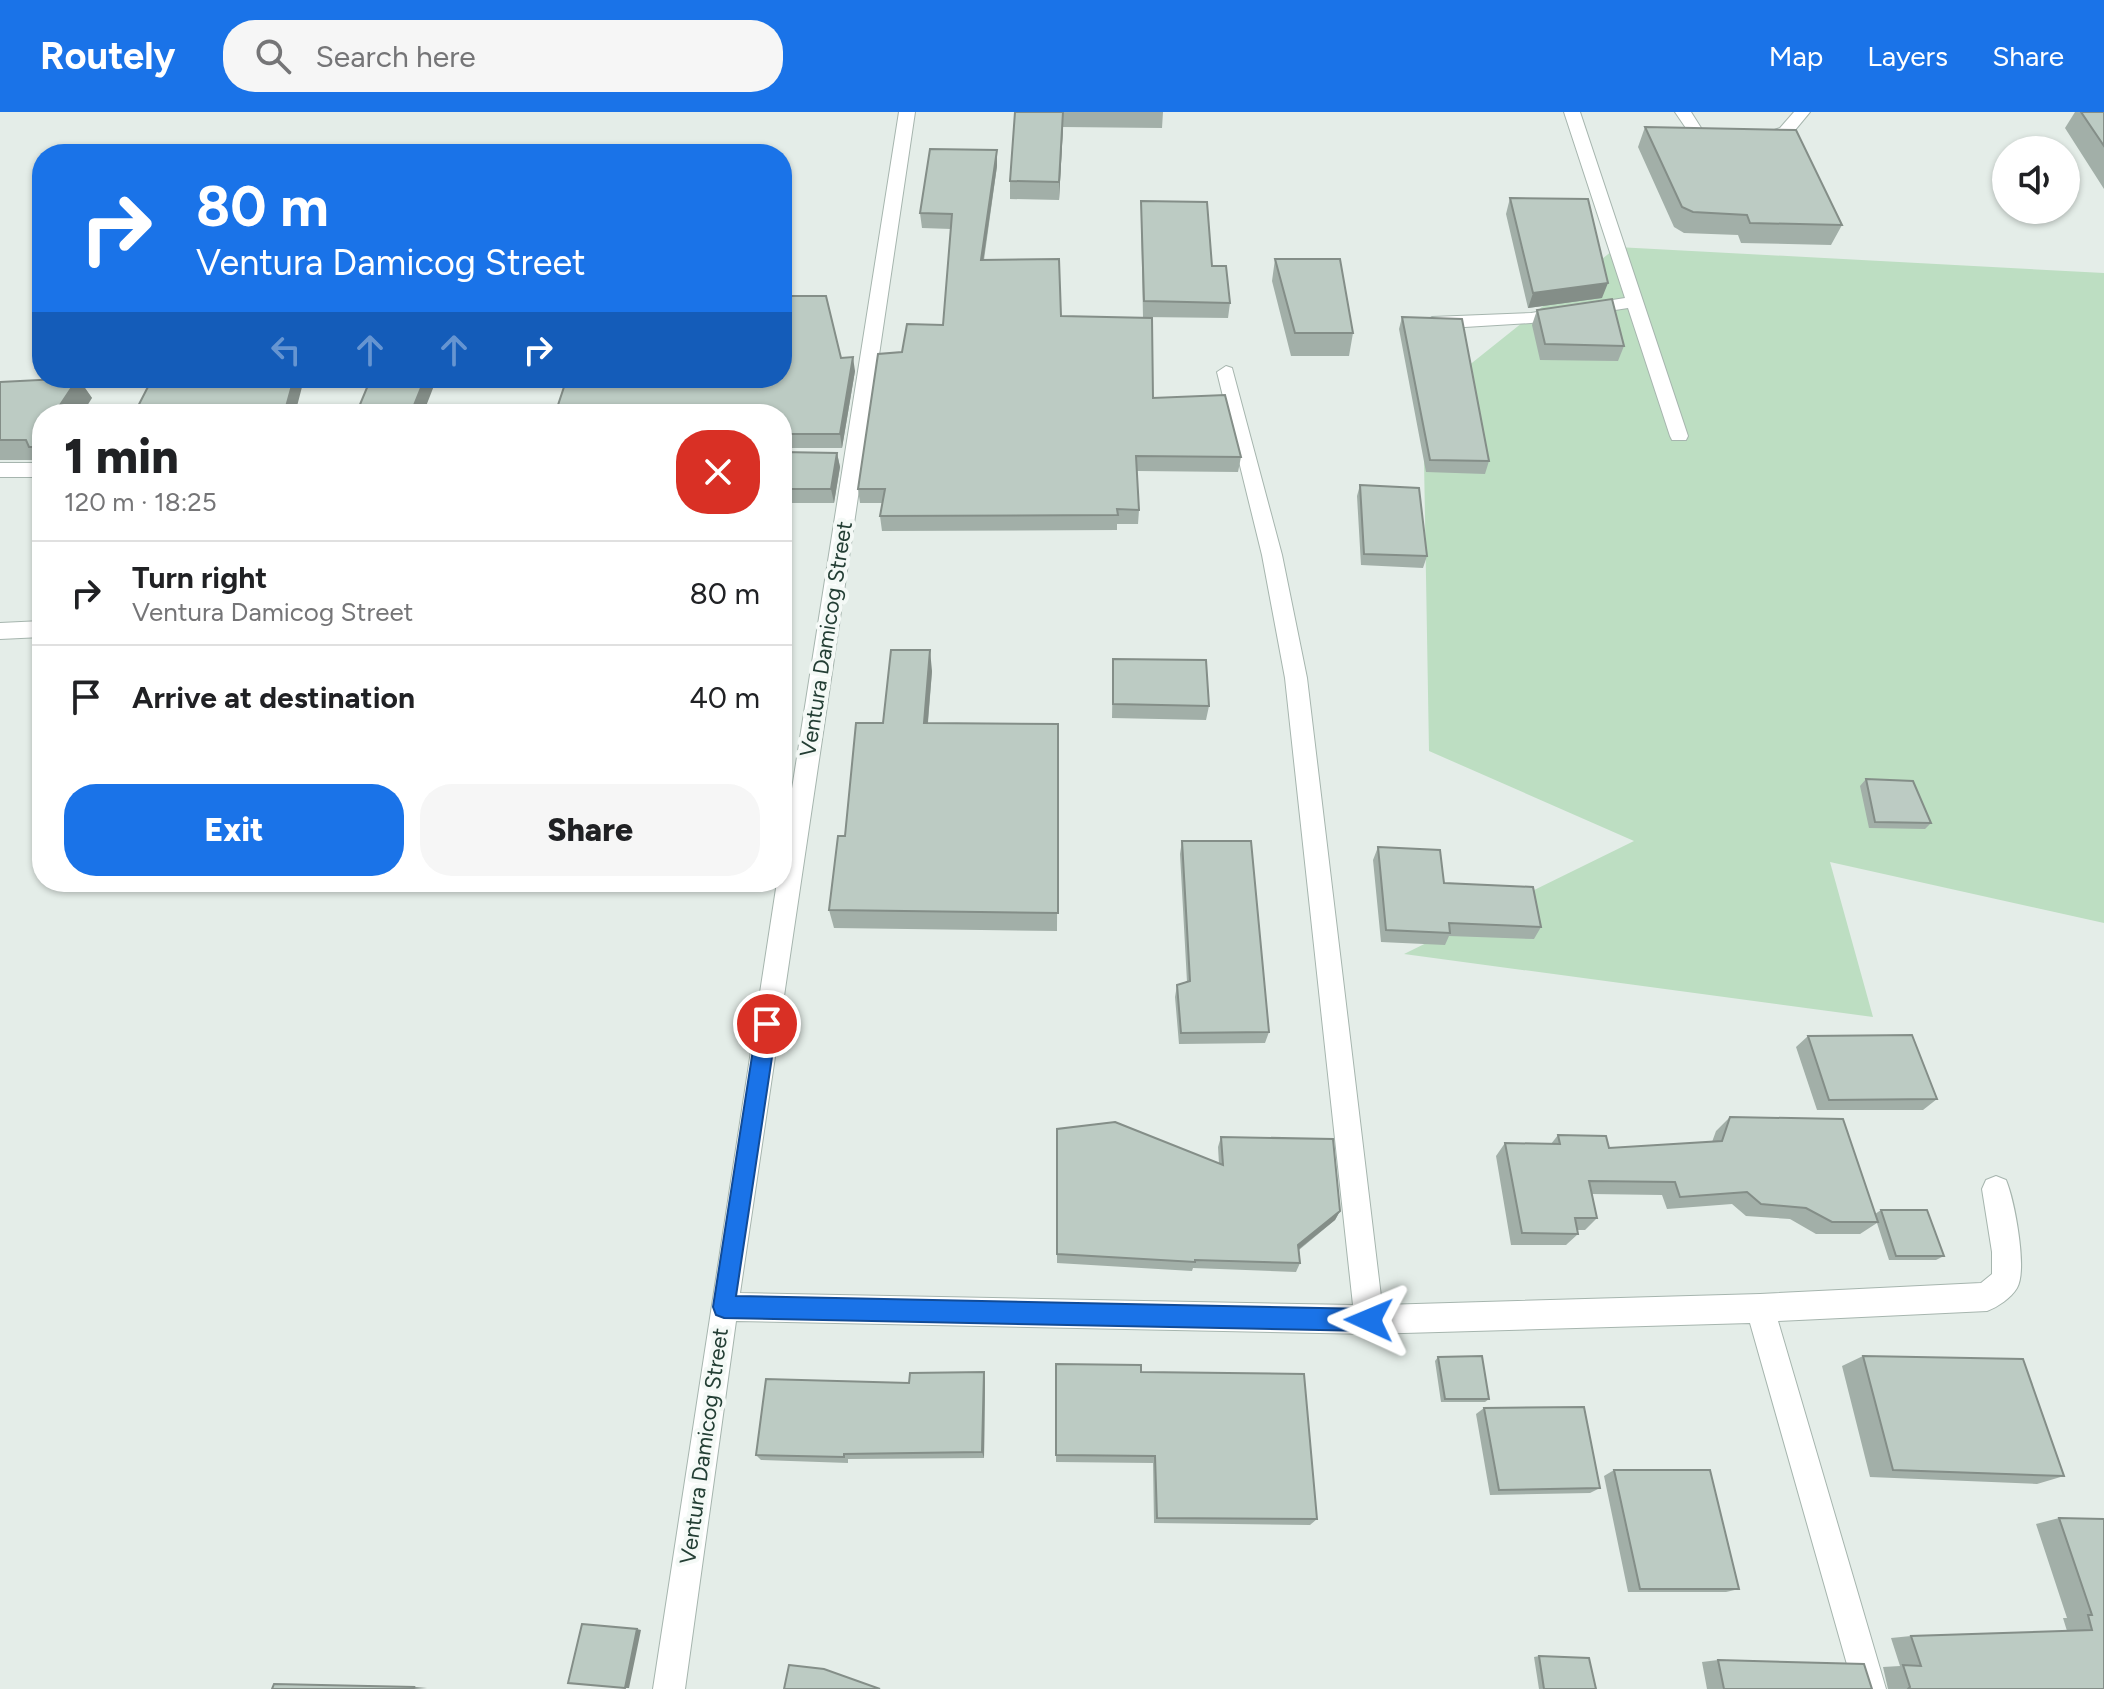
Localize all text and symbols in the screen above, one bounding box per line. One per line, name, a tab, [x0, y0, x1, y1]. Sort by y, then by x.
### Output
search box	[223, 20, 783, 92]
text: Routely	[40, 33, 175, 79]
icon: search	[251, 34, 295, 78]
text: Search here	[315, 38, 476, 75]
text: Map	[1769, 39, 1823, 73]
text: Layers	[1867, 39, 1948, 73]
text: Share	[1992, 39, 2064, 73]
map controls	[1992, 136, 2080, 224]
button: sound	[1992, 136, 2080, 224]
text: 80 m	[196, 173, 329, 240]
icon: right	[64, 176, 168, 280]
text: Ventura Damicog Street	[196, 241, 586, 284]
icon: left	[264, 328, 308, 372]
icon: ahead	[348, 328, 392, 372]
icon: ahead	[432, 328, 476, 372]
icon: right	[516, 328, 560, 372]
text: 1 min	[64, 427, 179, 485]
button: close	[676, 430, 760, 514]
text: 120 m · 18:25	[64, 486, 217, 518]
street label: Ventura Damicog Street	[794, 519, 858, 759]
text: Turn right	[132, 559, 267, 596]
icon: right	[64, 571, 108, 615]
text: 80 m	[689, 575, 760, 612]
text: Ventura Damicog Street	[132, 596, 413, 628]
icon: arrive	[64, 675, 108, 719]
text: Arrive at destination	[132, 679, 415, 716]
text: 40 m	[689, 679, 760, 716]
button: Exit	[64, 784, 404, 876]
button: Share	[420, 784, 760, 876]
pin	[733, 990, 801, 1058]
icon: arrive	[745, 1002, 789, 1046]
position arrow	[1327, 1278, 1411, 1362]
street label: Ventura Damicog Street	[674, 1326, 734, 1566]

